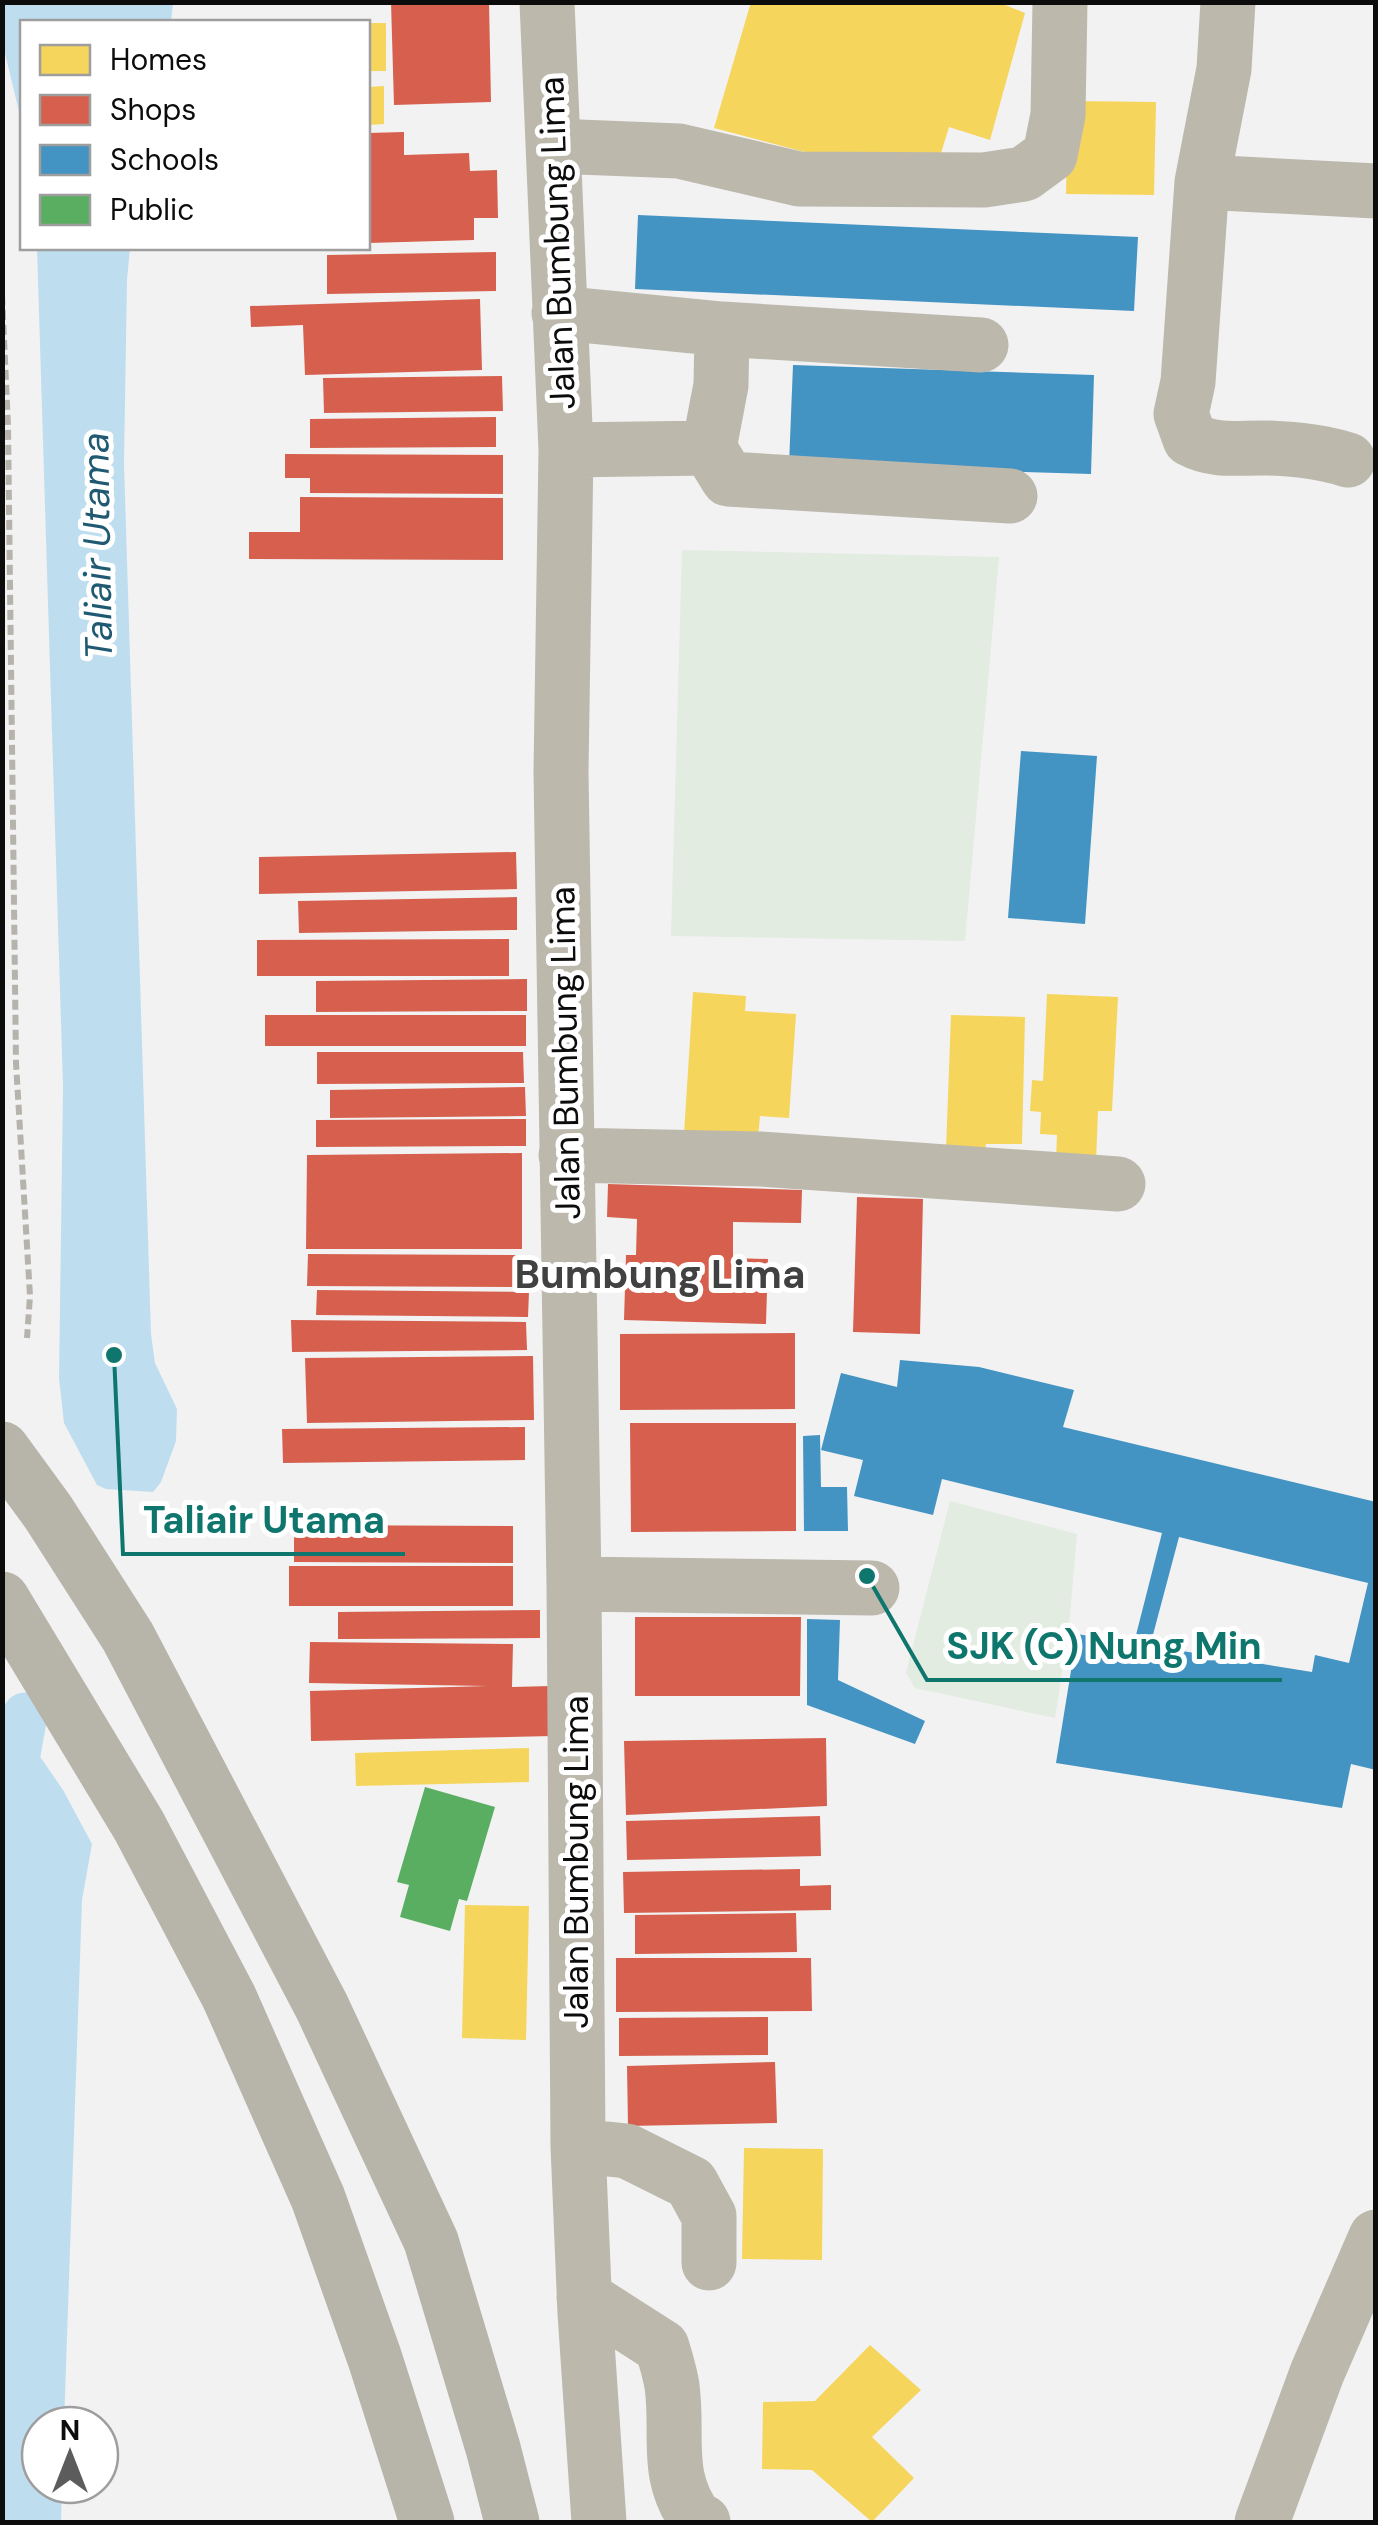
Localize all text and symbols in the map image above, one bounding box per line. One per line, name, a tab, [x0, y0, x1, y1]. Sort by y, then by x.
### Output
legend	[20, 20, 370, 250]
text: Homes	[110, 40, 207, 79]
street label: Jalan Bumbung Lima	[528, 76, 586, 410]
text: Shops	[110, 90, 196, 129]
text: Schools	[110, 140, 219, 179]
text: Public	[110, 190, 194, 229]
water label: Taliair Utama	[70, 432, 124, 660]
street label: Jalan Bumbung Lima	[539, 886, 591, 1220]
district label: Bumbung Lima	[515, 1248, 805, 1300]
callout: Taliair Utama	[123, 1486, 405, 1554]
text: Taliair Utama	[143, 1495, 385, 1545]
callout: SJK (C) Nung Min	[927, 1612, 1282, 1680]
text: SJK (C) Nung Min	[946, 1621, 1262, 1671]
street label: Jalan Bumbung Lima	[553, 1695, 599, 2029]
north arrow	[20, 2405, 120, 2505]
text: N	[60, 2412, 80, 2449]

